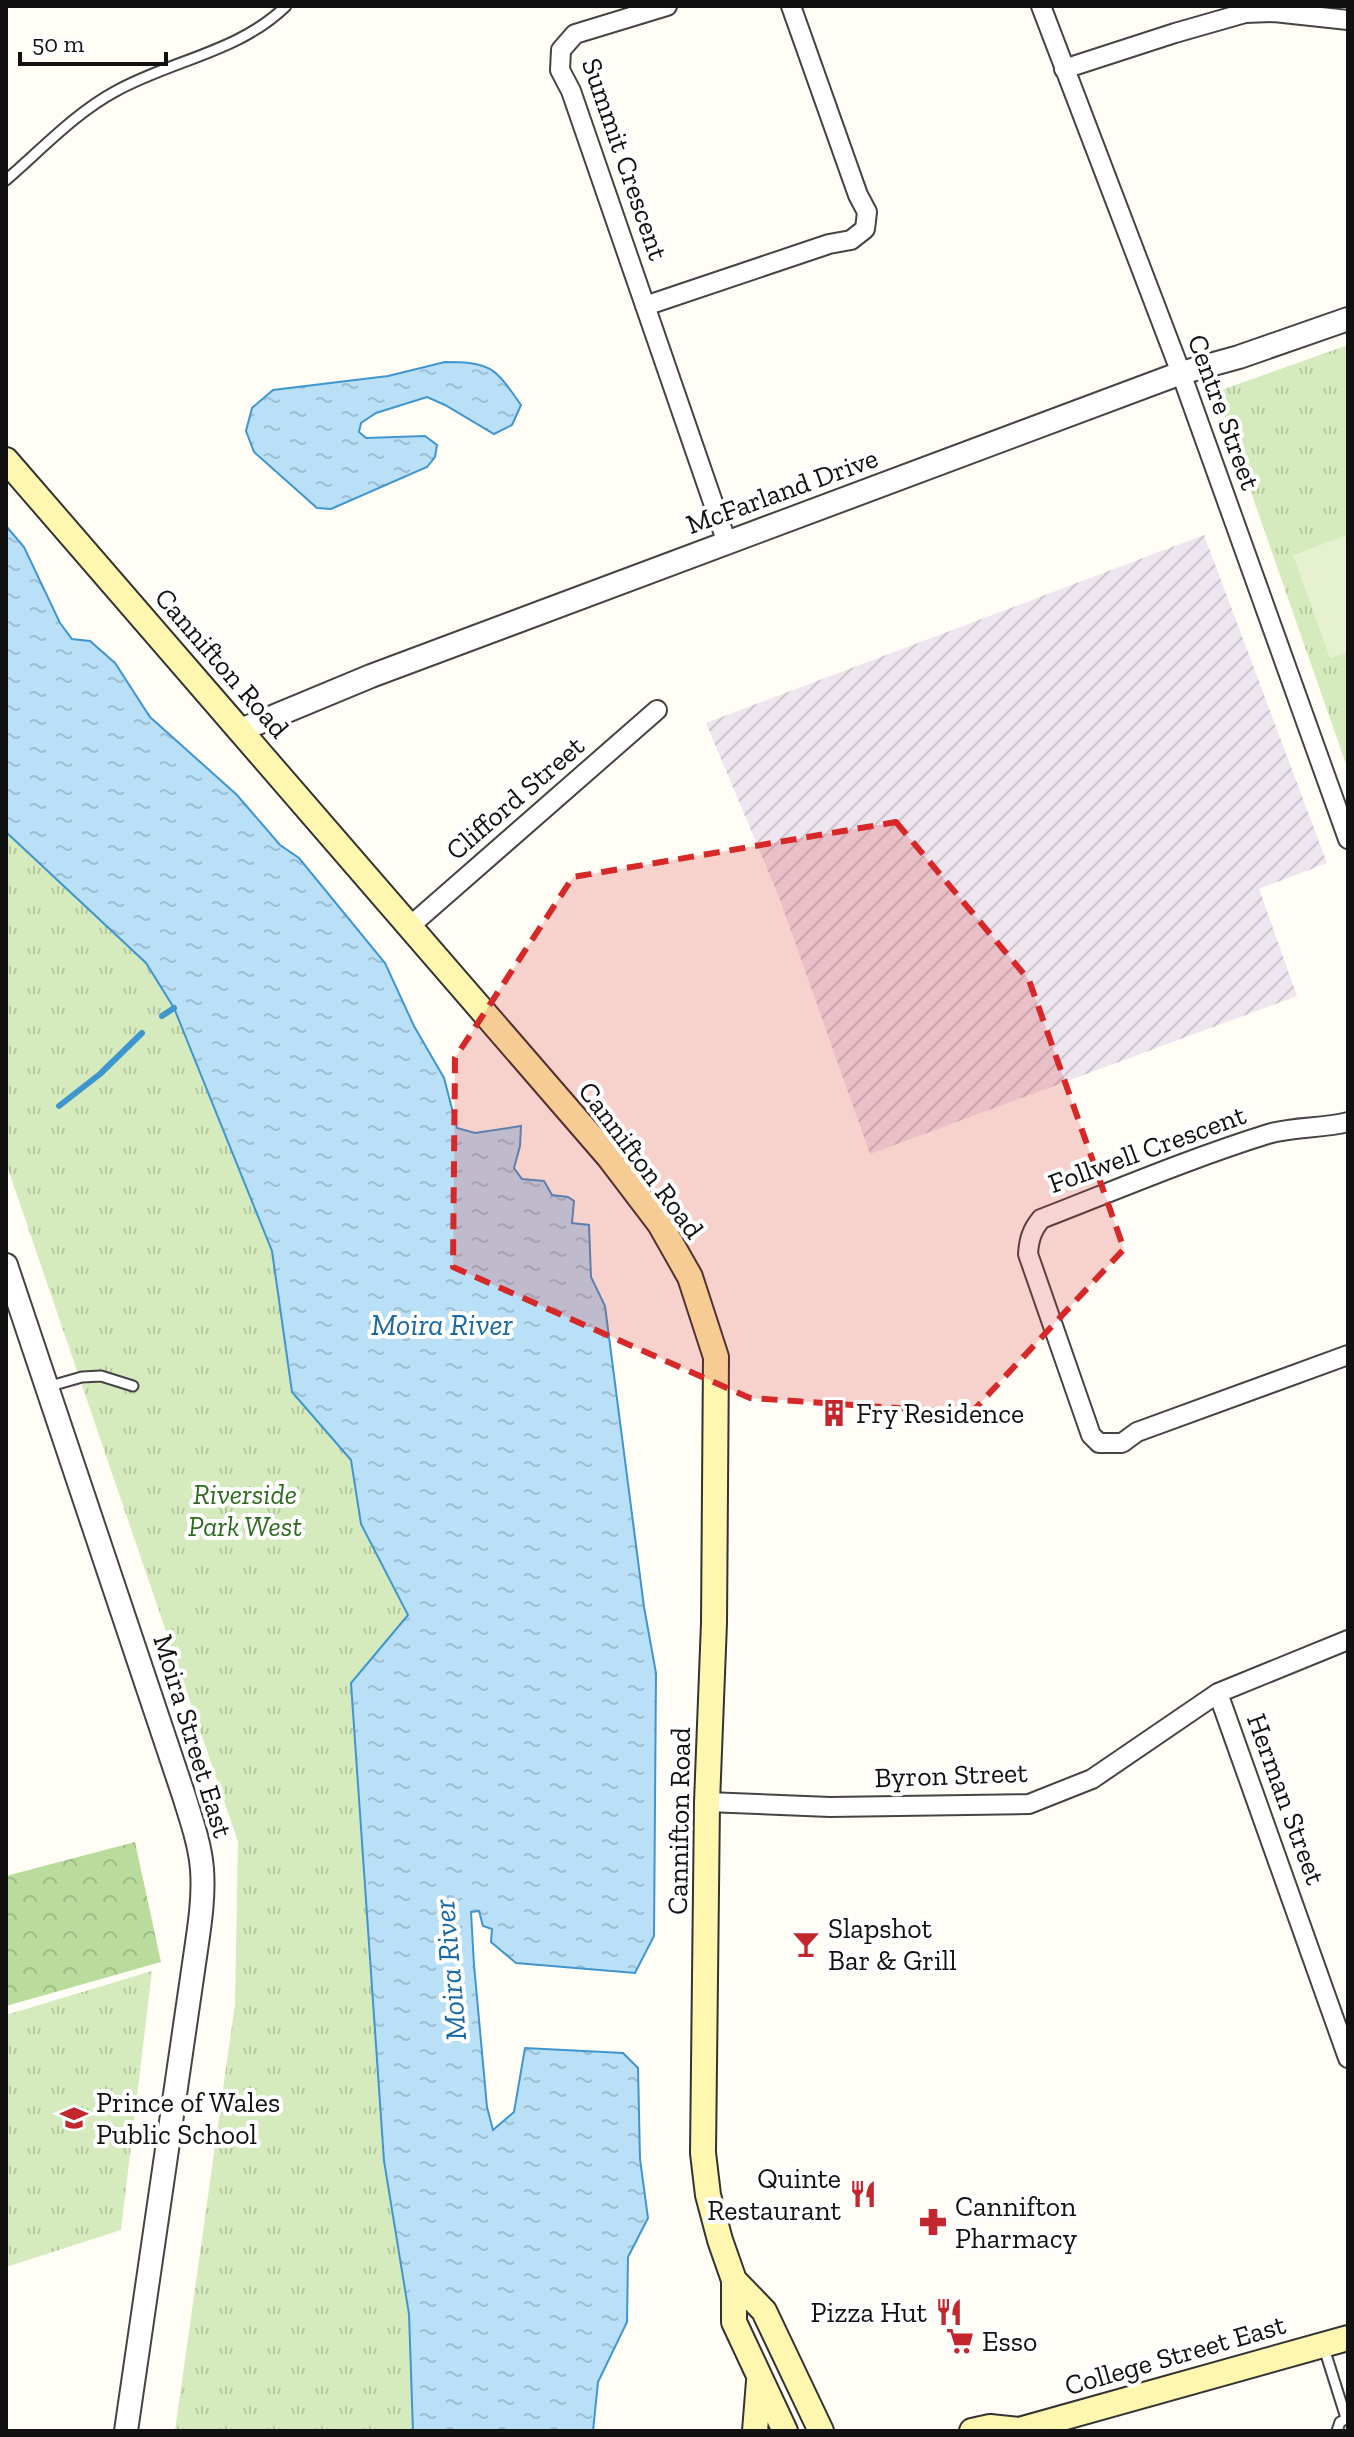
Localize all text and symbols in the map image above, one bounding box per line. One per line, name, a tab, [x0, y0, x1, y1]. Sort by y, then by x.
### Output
scale bar	[20, 16, 166, 66]
text: 50 m	[32, 29, 85, 58]
street label: Summit Crescent	[575, 54, 675, 265]
street label: Centre Street	[1181, 330, 1268, 495]
street label: McFarland Drive	[682, 441, 882, 541]
street label: Cannifton Road	[148, 581, 296, 745]
street label: Clifford Street	[439, 729, 591, 867]
street label: Cannifton Road	[571, 1075, 711, 1245]
street label: Follwell Crescent	[1044, 1098, 1251, 1200]
water label: Moira River	[371, 1307, 514, 1343]
place label: Fry Residence	[856, 1397, 1024, 1430]
building icon: Fry Residence	[819, 1398, 849, 1428]
park label: Riverside Park West	[188, 1478, 302, 1543]
street label: Moira Street East	[146, 1630, 240, 1842]
street label: Herman Street	[1240, 1709, 1332, 1889]
street label: Cannifton Road	[661, 1727, 697, 1915]
street label: Byron Street	[874, 1756, 1029, 1794]
water label: Moira River	[426, 1897, 474, 2042]
place label: Slapshot Bar & Grill	[828, 1912, 957, 1977]
bar icon: Slapshot Bar & Grill	[791, 1929, 821, 1959]
place label: Prince of Wales Public School	[96, 2086, 280, 2151]
school or university icon: Prince of Wales Public School	[59, 2103, 89, 2133]
place label: Quinte Restaurant	[707, 2162, 842, 2227]
restaurant icon: Quinte Restaurant	[848, 2179, 878, 2209]
place label: Cannifton Pharmacy	[955, 2190, 1078, 2255]
pharmacy icon: Cannifton Pharmacy	[918, 2207, 948, 2237]
place label: Pizza Hut	[811, 2296, 928, 2329]
restaurant icon: Pizza Hut	[934, 2297, 964, 2327]
street label: College Street East	[1061, 2308, 1290, 2402]
place label: Esso	[982, 2325, 1037, 2358]
supermarket icon: Esso	[945, 2326, 975, 2356]

